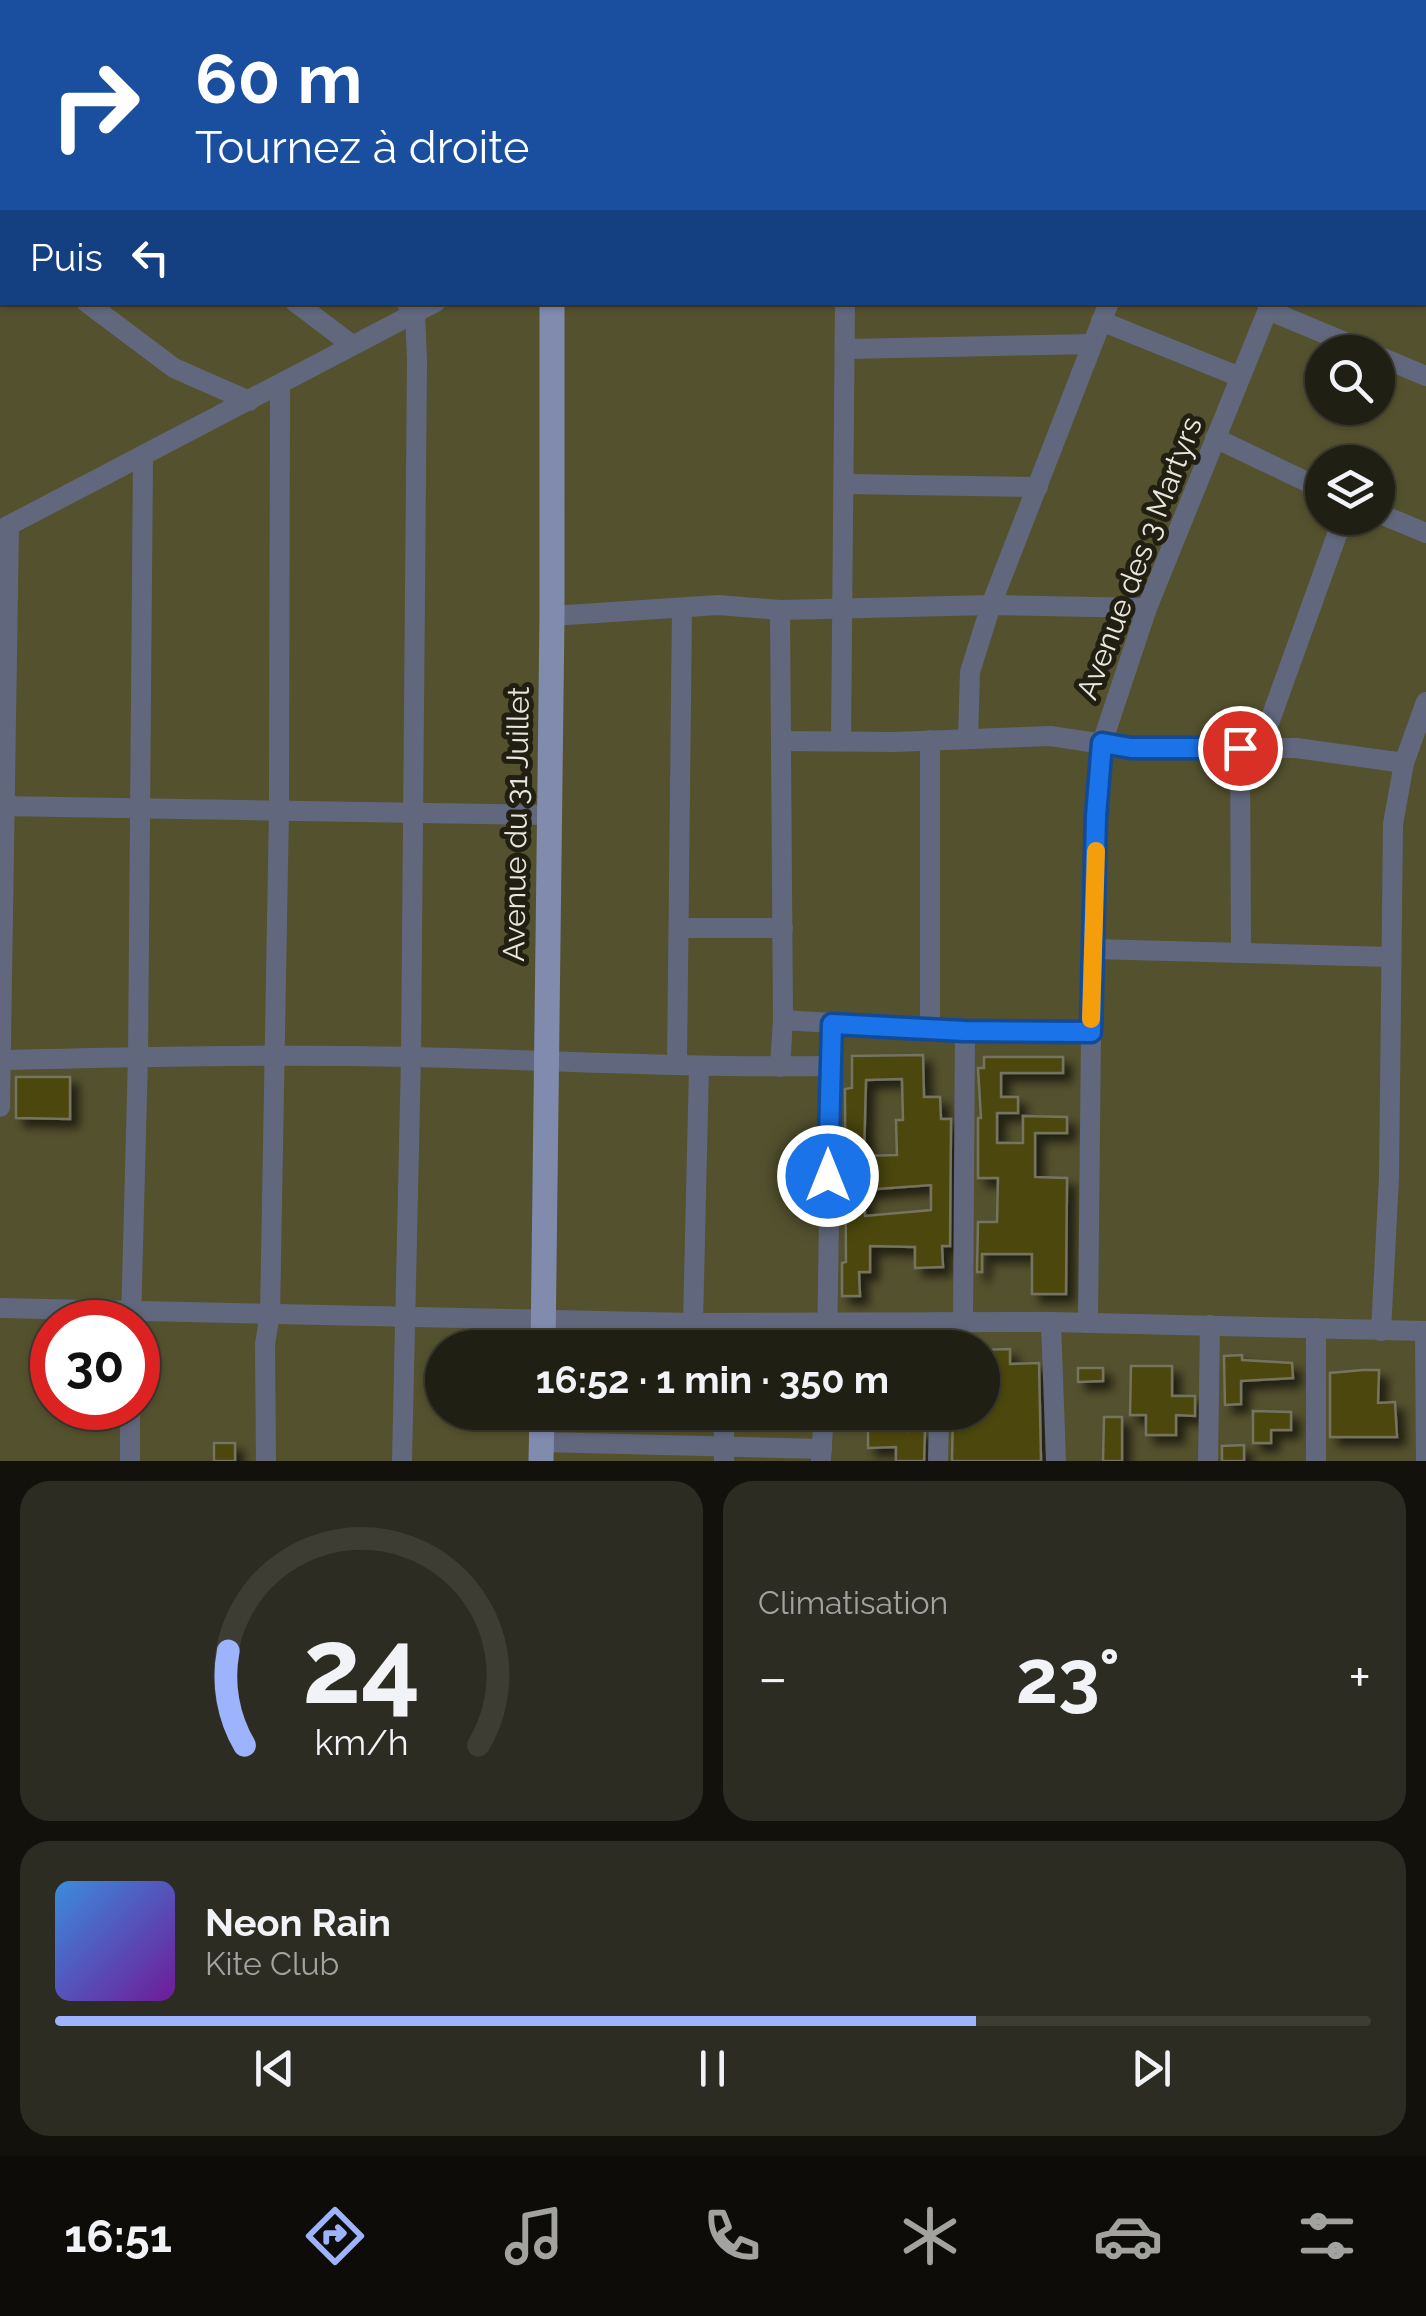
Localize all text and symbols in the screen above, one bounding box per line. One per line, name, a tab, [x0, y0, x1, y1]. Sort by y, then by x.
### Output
text: 60 m	[195, 37, 362, 119]
icon: right	[30, 40, 160, 170]
text: Tournez à droite	[195, 121, 529, 174]
icon: left	[123, 230, 178, 285]
text: Puis	[30, 235, 103, 280]
map controls	[1305, 335, 1395, 535]
button: search	[1305, 335, 1395, 425]
street label: Avenue des 3 Martyrs	[1069, 412, 1209, 704]
button: layers	[1305, 445, 1395, 535]
street label: Avenue du 31 Juillet	[496, 686, 536, 962]
pin	[1198, 706, 1283, 791]
icon: arrive	[1213, 721, 1268, 776]
position arrow	[776, 1124, 880, 1228]
speed limit sign: 30	[30, 1300, 160, 1430]
text: 16:52 · 1 min · 350 m	[536, 1357, 889, 1402]
text: Climatisation	[758, 1584, 948, 1621]
text: 24	[302, 1605, 421, 1727]
text: 23°	[1016, 1632, 1120, 1721]
text: −	[758, 1645, 788, 1710]
text: +	[1348, 1645, 1371, 1710]
text: km/h	[314, 1721, 409, 1763]
text: Neon Rain	[205, 1900, 391, 1945]
text: Kite Club	[205, 1945, 339, 1982]
icon: previous	[247, 2041, 302, 2096]
icon: pause	[685, 2041, 740, 2096]
icon: next	[1124, 2041, 1179, 2096]
icon: directions	[300, 2201, 370, 2271]
icon: music	[499, 2201, 569, 2271]
icon: phone	[697, 2201, 767, 2271]
icon: climate	[895, 2201, 965, 2271]
icon: car	[1093, 2201, 1163, 2271]
icon: filters	[1292, 2201, 1362, 2271]
text: 16:51	[64, 2210, 172, 2263]

